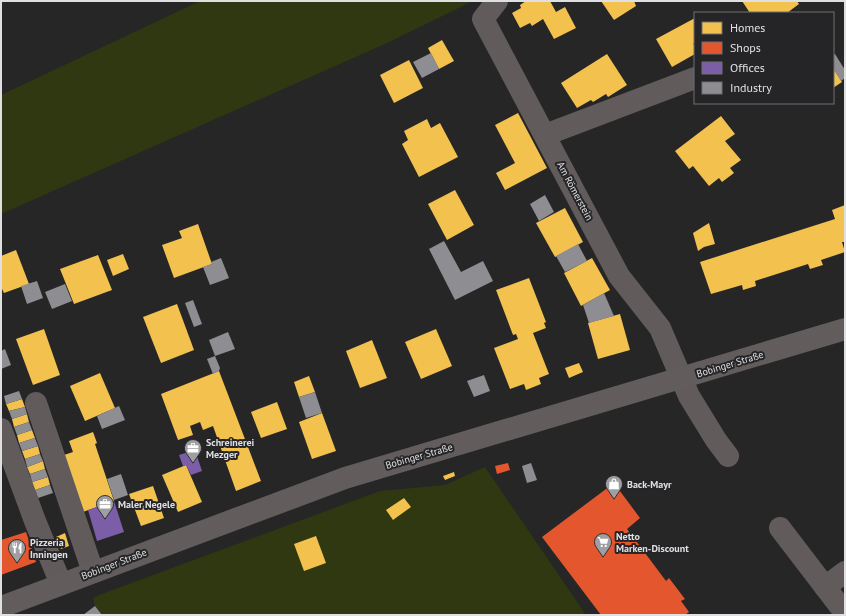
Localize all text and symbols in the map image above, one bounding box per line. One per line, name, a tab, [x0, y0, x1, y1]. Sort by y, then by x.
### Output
legend	[694, 12, 834, 104]
text: Homes	[730, 20, 765, 35]
text: Shops	[730, 40, 761, 55]
text: Offices	[730, 60, 765, 75]
text: Industry	[730, 80, 772, 95]
street label: Am Römerstein	[554, 159, 596, 223]
street label: Bobinger Straße	[695, 348, 765, 380]
place label: Schreinerei Mezger	[206, 436, 254, 461]
office icon: Schreinerei Mezger	[183, 438, 203, 463]
street label: Bobinger Straße	[384, 440, 454, 472]
shop icon: Back-Mayr	[604, 474, 624, 499]
place label: Back-Mayr	[627, 478, 672, 491]
office icon: Maler Negele	[95, 494, 115, 519]
place label: Maler Negele	[118, 498, 175, 511]
place label: Netto Marken-Discount	[616, 530, 689, 555]
supermarket icon: Netto Marken-Discount	[593, 532, 613, 557]
place label: Pizzeria Inningen	[30, 536, 68, 561]
restaurant icon: Pizzeria Inningen	[7, 538, 27, 563]
street label: Bobinger Straße	[79, 546, 149, 582]

